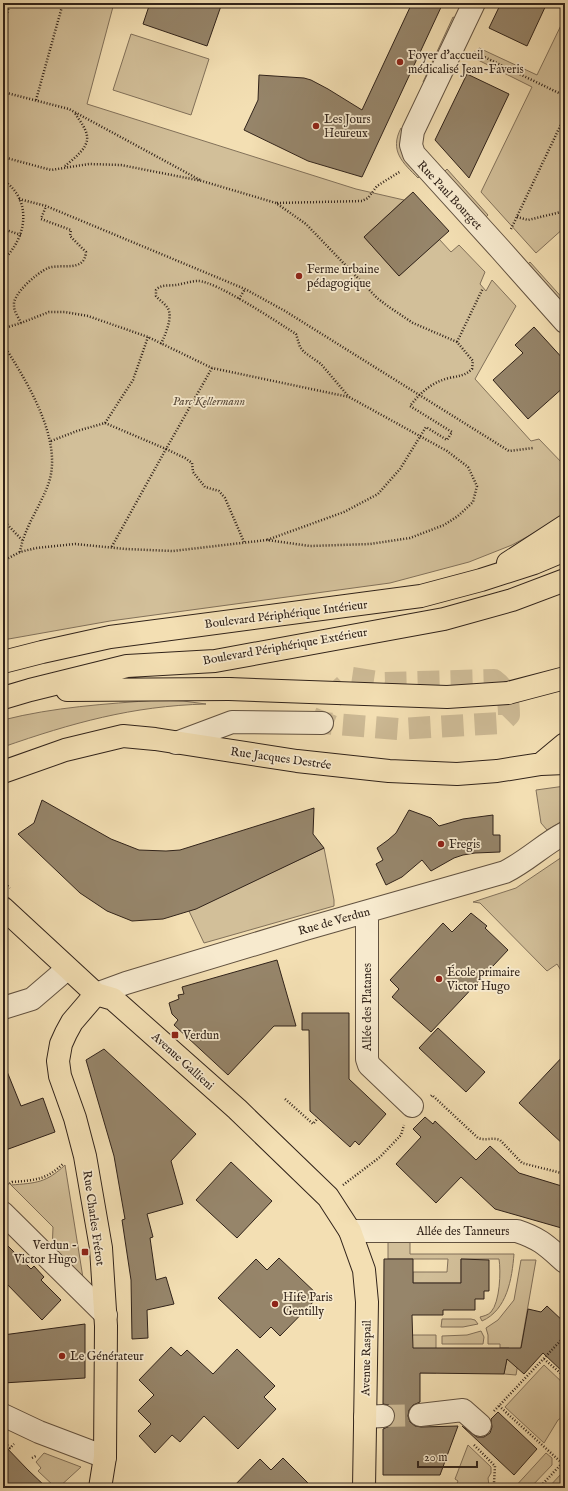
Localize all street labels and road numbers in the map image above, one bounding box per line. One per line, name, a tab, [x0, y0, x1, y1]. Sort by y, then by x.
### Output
street label: Rue Paul Bourget	[414, 158, 485, 233]
street label: Boulevard Périphérique Intérieur	[204, 597, 369, 633]
street label: Boulevard Périphérique Extérieur	[202, 625, 369, 669]
street label: Rue Jacques Destrée	[229, 744, 333, 774]
street label: Rue de Verdun	[296, 904, 372, 939]
street label: Allée des Platanes	[360, 963, 375, 1052]
street label: Avenue Gallieni	[148, 1029, 217, 1093]
street label: Rue Charles Frérot	[79, 1170, 108, 1267]
street label: Allée des Tanneurs	[415, 1224, 510, 1239]
street label: Avenue Raspail	[358, 1319, 376, 1397]

